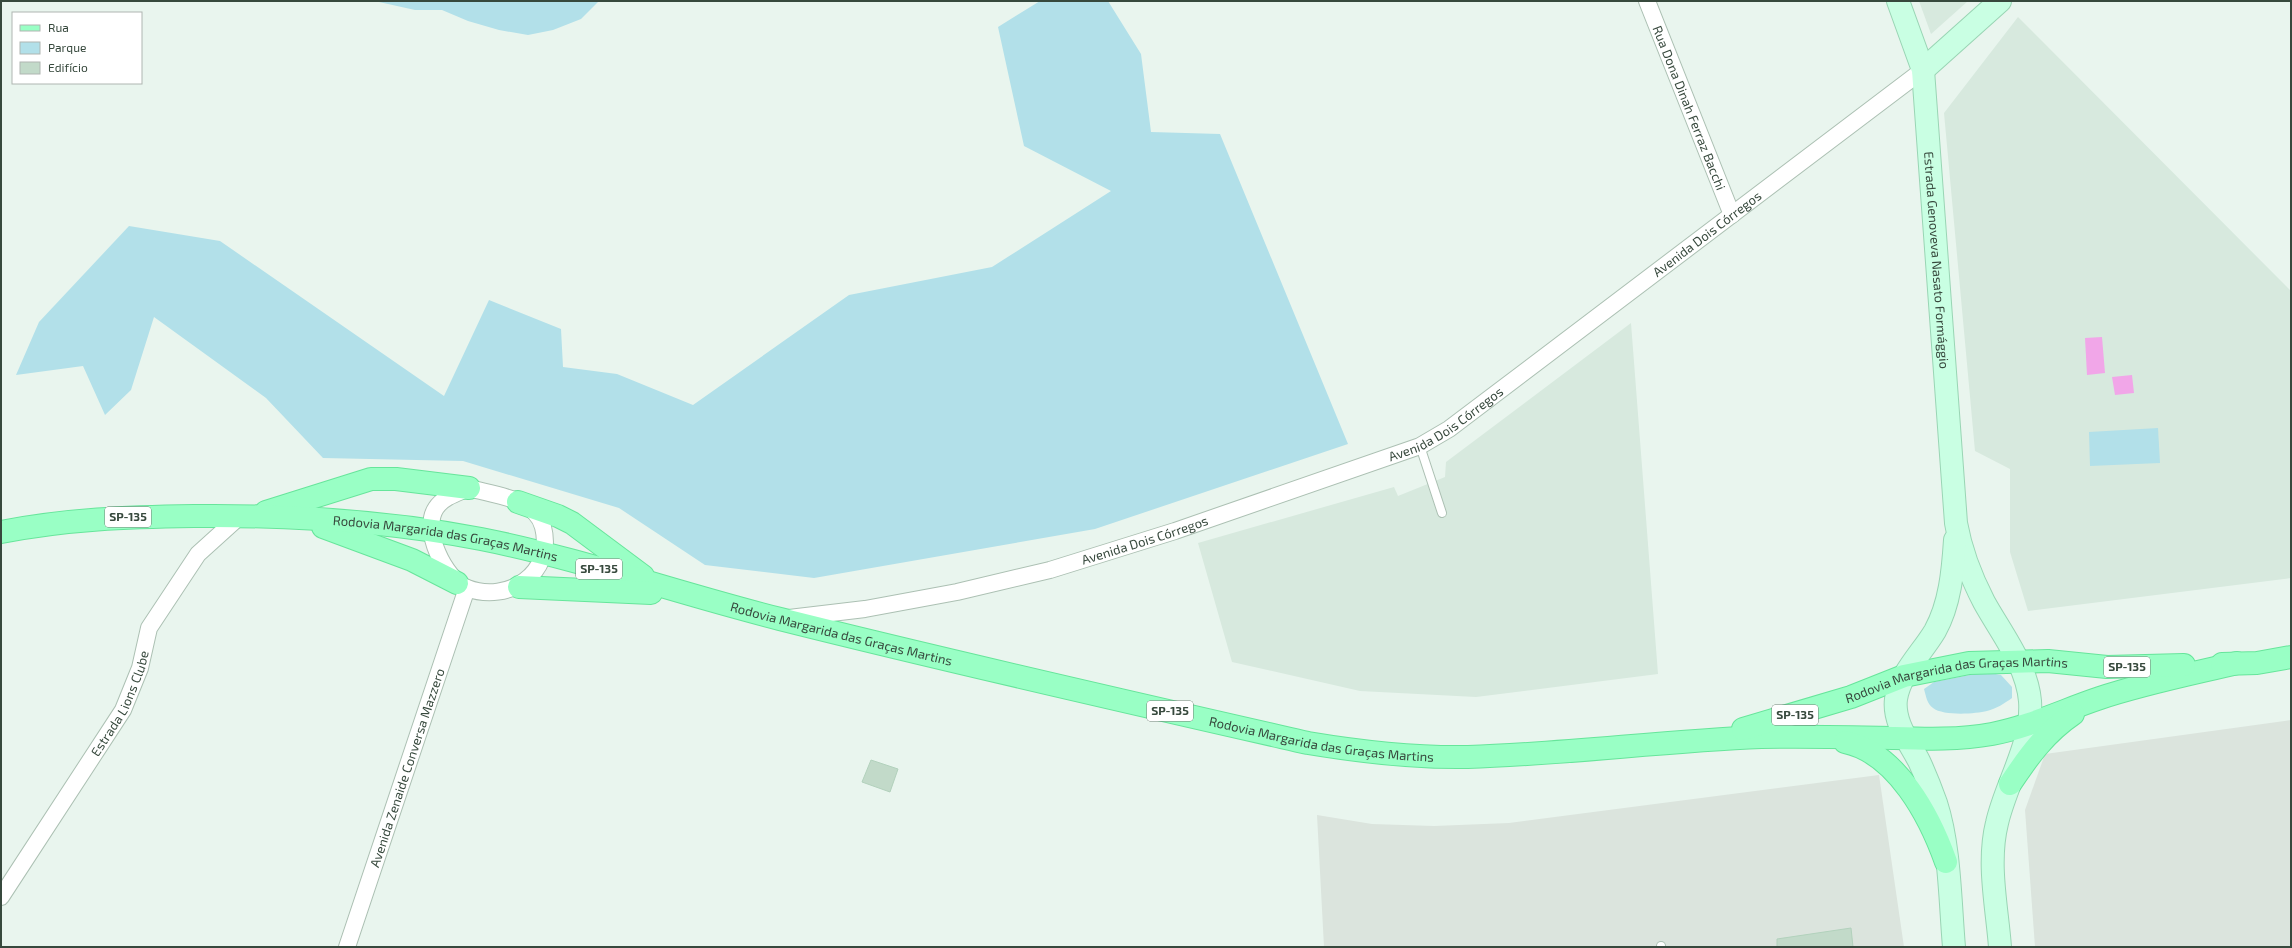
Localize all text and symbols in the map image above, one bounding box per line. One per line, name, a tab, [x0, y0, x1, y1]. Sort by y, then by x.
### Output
legend	[12, 12, 142, 84]
text: Rua	[48, 20, 69, 34]
street label: Rua Dona Dinah Ferraz Bacchi	[1650, 23, 1729, 192]
text: Parque	[48, 40, 86, 54]
text: Edifício	[48, 60, 88, 74]
street label: Estrada Genoveva Nasato Formággio	[1921, 151, 1953, 369]
street label: Avenida Dois Córregos	[1649, 187, 1764, 280]
street label: Avenida Dois Córregos	[1386, 383, 1506, 464]
road number: SP-135	[105, 507, 151, 527]
street label: Rodovia Margarida das Graças Martins	[332, 512, 560, 565]
street label: Avenida Dois Córregos	[1079, 512, 1210, 568]
road number: SP-135	[576, 559, 622, 579]
street label: Rodovia Margarida das Graças Martins	[729, 598, 954, 669]
street label: Estrada Lions Clube	[87, 649, 152, 759]
street label: Rodovia Margarida das Graças Martins	[1843, 653, 2069, 706]
road number: SP-135	[2104, 657, 2150, 677]
street label: Avenida Zenaide Conversa Mazzero	[366, 666, 448, 869]
road number: SP-135	[1147, 701, 1193, 721]
road number: SP-135	[1772, 705, 1818, 725]
street label: Rodovia Margarida das Graças Martins	[1207, 713, 1434, 765]

